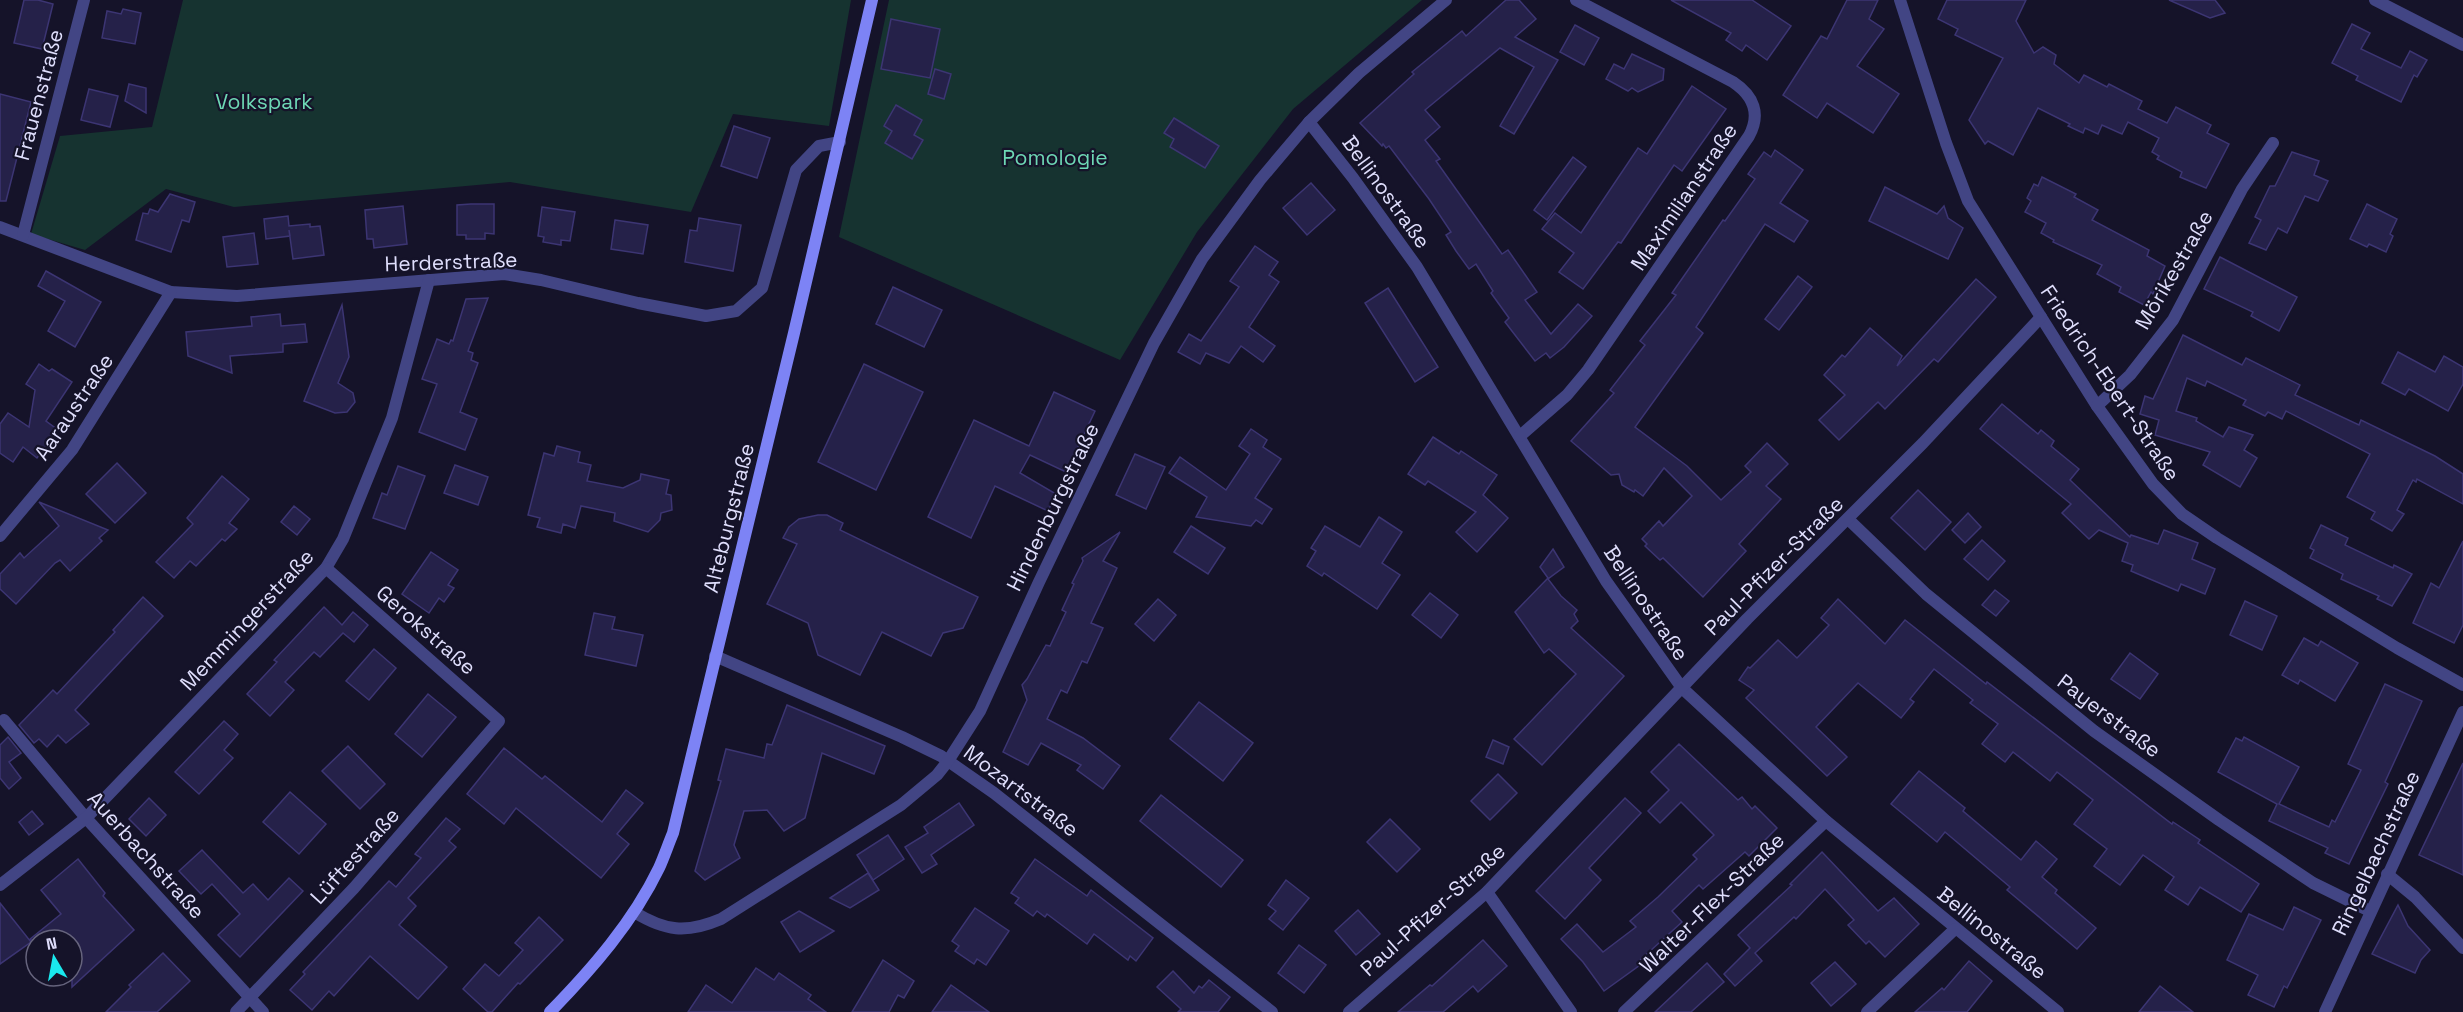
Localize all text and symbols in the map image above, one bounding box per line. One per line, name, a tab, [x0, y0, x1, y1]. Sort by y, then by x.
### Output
street label: Frauenstraße	[8, 26, 69, 163]
park label: Volkspark	[215, 88, 313, 115]
street label: Maximilianstraße	[1624, 118, 1743, 276]
street label: Bellinostraße	[1336, 130, 1437, 254]
park label: Pomologie	[1002, 144, 1108, 171]
street label: Mörikestraße	[2129, 205, 2219, 334]
street label: Herderstraße	[384, 246, 518, 277]
street label: Friedrich-Ebert-Straße	[2035, 280, 2186, 486]
street label: Aaraustraße	[28, 348, 119, 465]
street label: Hindenburgstraße	[1000, 418, 1105, 595]
street label: Alteburgstraße	[697, 440, 760, 595]
street label: Paul-Pfizer-Straße	[1698, 490, 1849, 641]
street label: Bellinostraße	[1598, 540, 1695, 666]
street label: Memmingerstraße	[174, 543, 319, 696]
street label: Gerokstraße	[371, 579, 482, 680]
street label: Payerstraße	[2052, 668, 2167, 763]
street label: Mozartstraße	[958, 739, 1084, 843]
street label: Ringelbachstraße	[2326, 766, 2426, 940]
street label: Auerbachstraße	[82, 785, 211, 924]
street label: Lüftestraße	[304, 802, 405, 910]
street label: Walter-Flex-Straße	[1633, 826, 1790, 979]
street label: Paul-Pfizer-Straße	[1354, 837, 1511, 982]
street label: Bellinostraße	[1932, 880, 2053, 985]
north arrow	[24, 928, 84, 988]
text: N	[44, 932, 59, 955]

